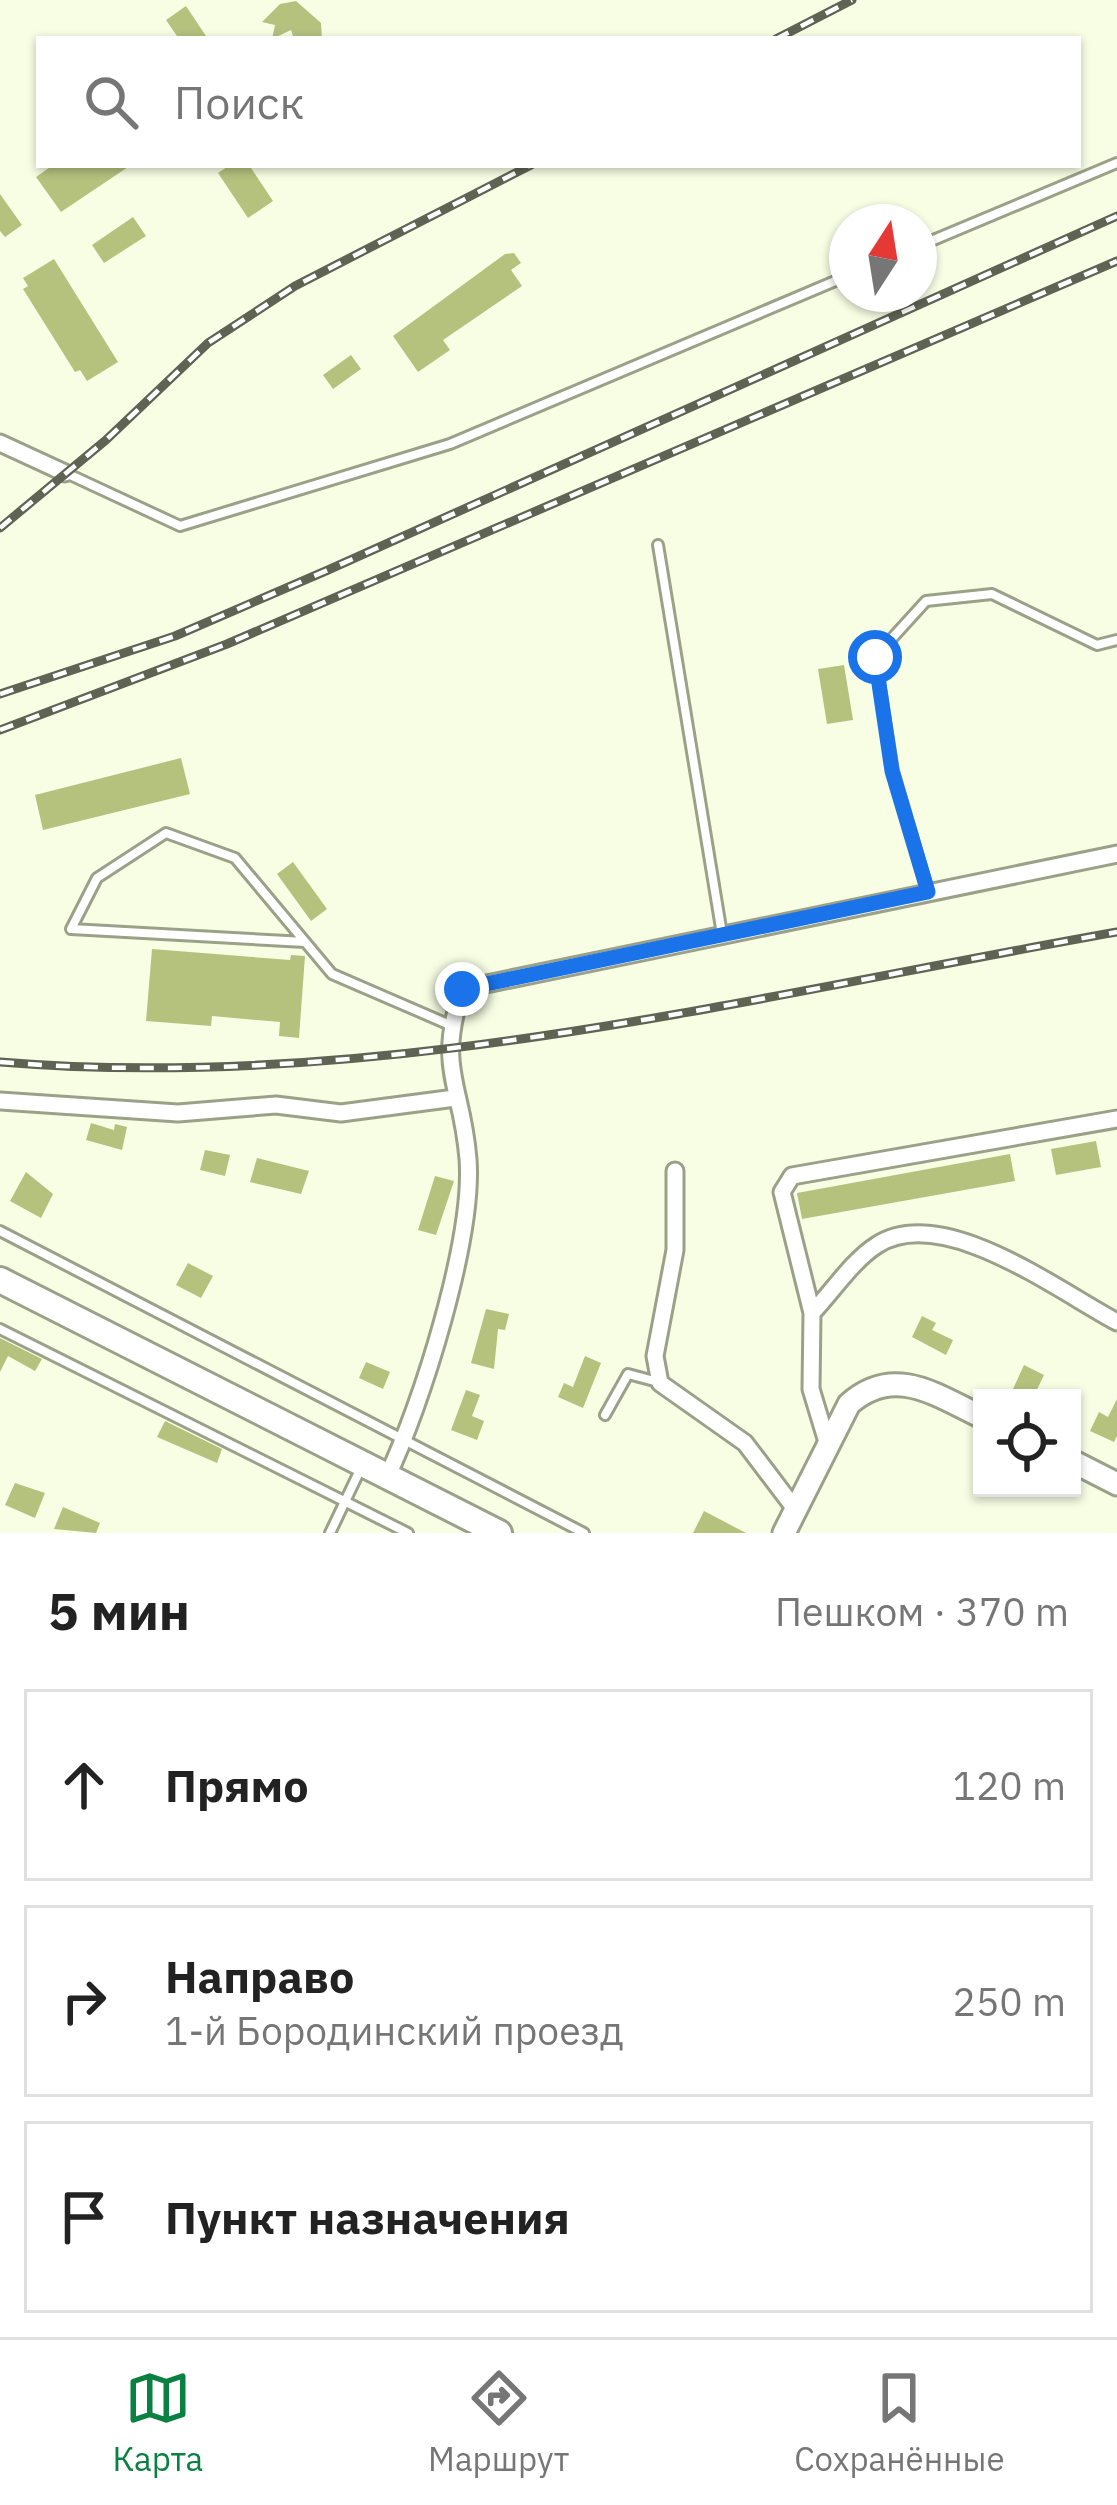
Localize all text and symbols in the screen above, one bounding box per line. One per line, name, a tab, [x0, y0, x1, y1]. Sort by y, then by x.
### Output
search box	[36, 36, 1081, 168]
icon: search	[78, 69, 144, 135]
text: Поиск	[174, 73, 304, 131]
north arrow	[829, 204, 937, 312]
route start	[848, 630, 902, 684]
route end	[435, 962, 489, 1016]
map controls	[973, 1389, 1081, 1497]
button: locate	[973, 1389, 1081, 1497]
text: 5 мин	[48, 1578, 190, 1644]
text: Пешком · 370 m	[775, 1586, 1069, 1637]
icon: ahead	[51, 1752, 117, 1818]
text: Прямо	[165, 1756, 309, 1814]
text: 120 m	[953, 1760, 1066, 1811]
text: Направо	[165, 1947, 354, 2005]
icon: right	[51, 1968, 117, 2034]
text: 250 m	[953, 1976, 1066, 2027]
text: 1-й Бородинский проезд	[165, 2005, 623, 2056]
icon: arrive	[51, 2184, 117, 2250]
text: Пункт назначения	[165, 2188, 570, 2246]
tab: Карта	[112, 2365, 203, 2480]
tab: Маршрут	[428, 2365, 569, 2480]
tab: Сохранённые	[794, 2365, 1005, 2480]

